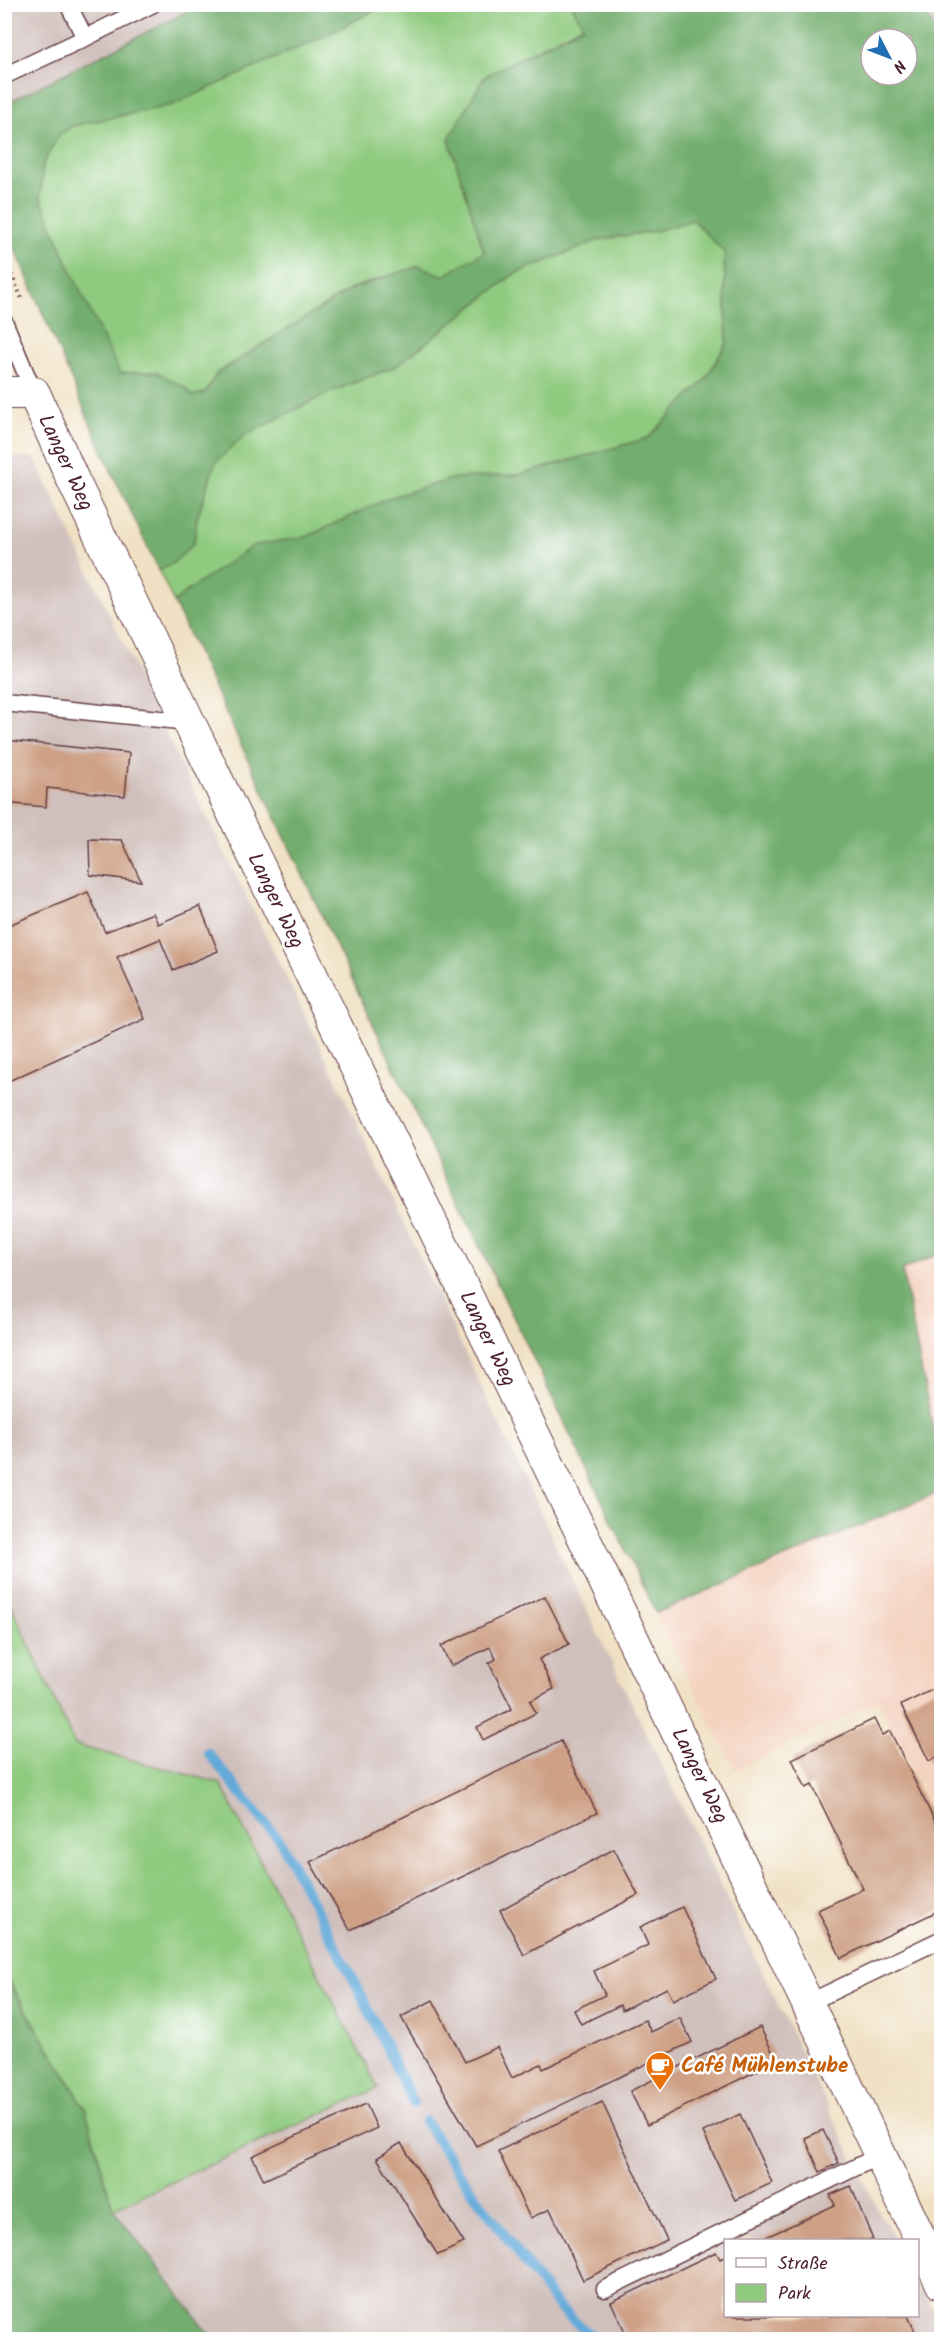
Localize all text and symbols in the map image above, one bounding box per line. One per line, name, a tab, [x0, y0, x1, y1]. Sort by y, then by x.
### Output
north arrow	[859, 27, 919, 87]
text: N	[886, 54, 912, 78]
street label: Langer Weg	[28, 409, 102, 517]
street label: Langer Weg	[238, 847, 312, 955]
street label: Langer Weg	[450, 1285, 524, 1393]
street label: Langer Weg	[662, 1722, 736, 1830]
cafe icon: Café Mühlenstube	[644, 2050, 676, 2092]
place label: Café Mühlenstube	[681, 2050, 848, 2083]
legend	[724, 2239, 919, 2317]
text: Straße	[778, 2250, 828, 2279]
text: Park	[778, 2280, 811, 2309]

